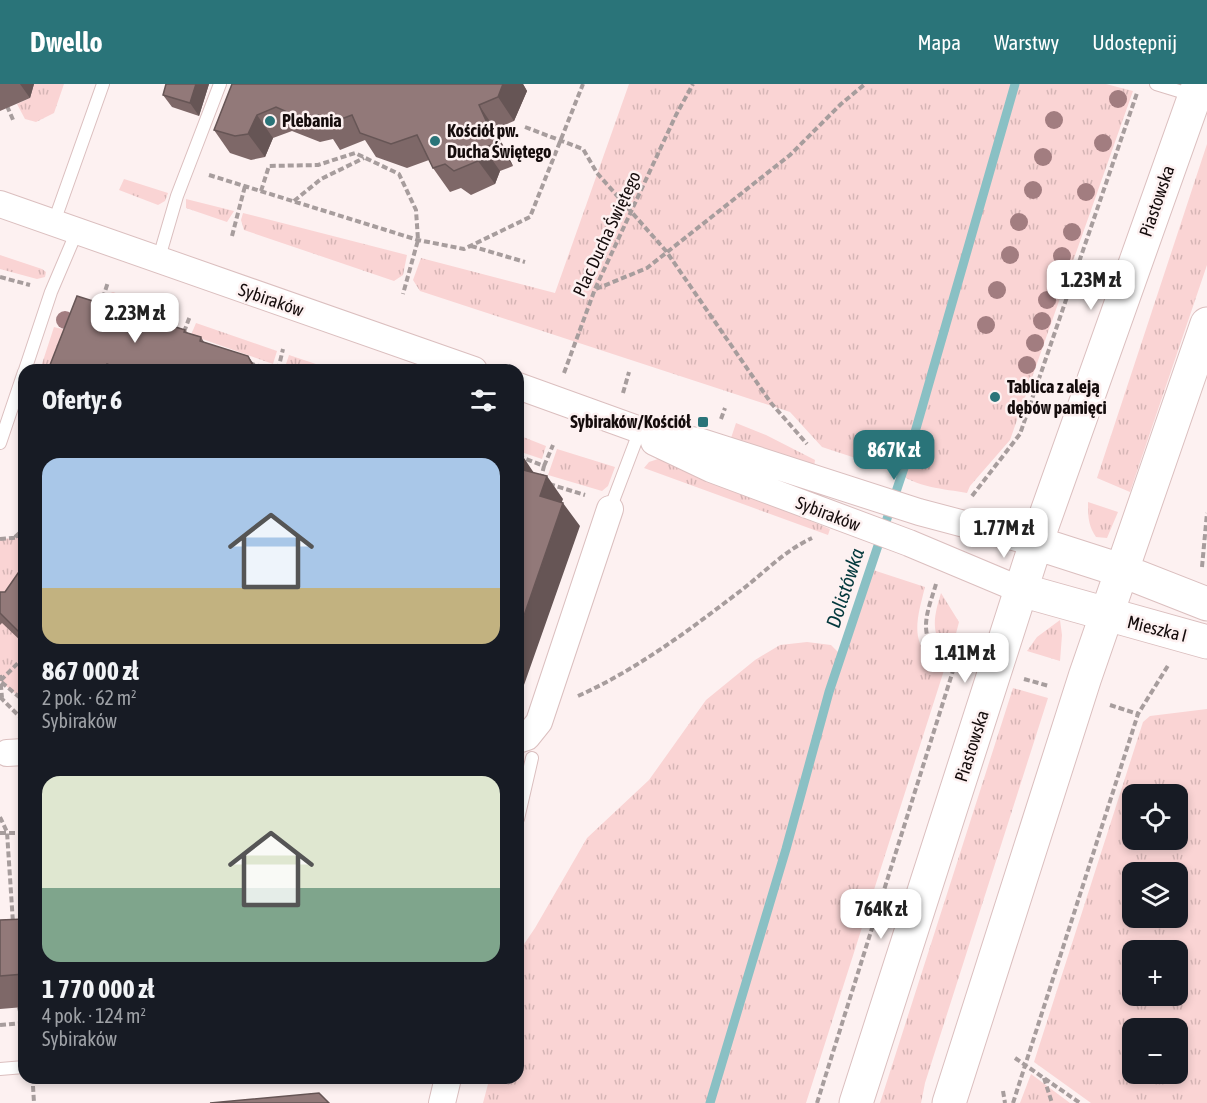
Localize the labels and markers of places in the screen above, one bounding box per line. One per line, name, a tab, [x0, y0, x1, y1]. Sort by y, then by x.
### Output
place label: Plebania	[282, 110, 342, 131]
marker: Plebania	[263, 114, 277, 128]
place label: Kościół pw. Ducha Świętego	[447, 120, 551, 162]
marker: Kościół pw. Ducha Świętego	[428, 134, 442, 148]
pin: 1.23M zł	[1029, 260, 1153, 311]
pin: 2.23M zł	[73, 293, 197, 344]
place label: Tablica z aleją dębów pamięci	[1007, 376, 1107, 418]
marker: Tablica z aleją dębów pamięci	[988, 390, 1002, 404]
place label: Sybiraków/Kościół	[570, 411, 691, 432]
marker: Sybiraków/Kościół	[696, 415, 710, 429]
pin: 867K zł	[839, 430, 949, 481]
pin: 1.77M zł	[942, 508, 1066, 559]
pin: 1.41M zł	[903, 633, 1027, 684]
pin: 764K zł	[826, 889, 936, 940]

